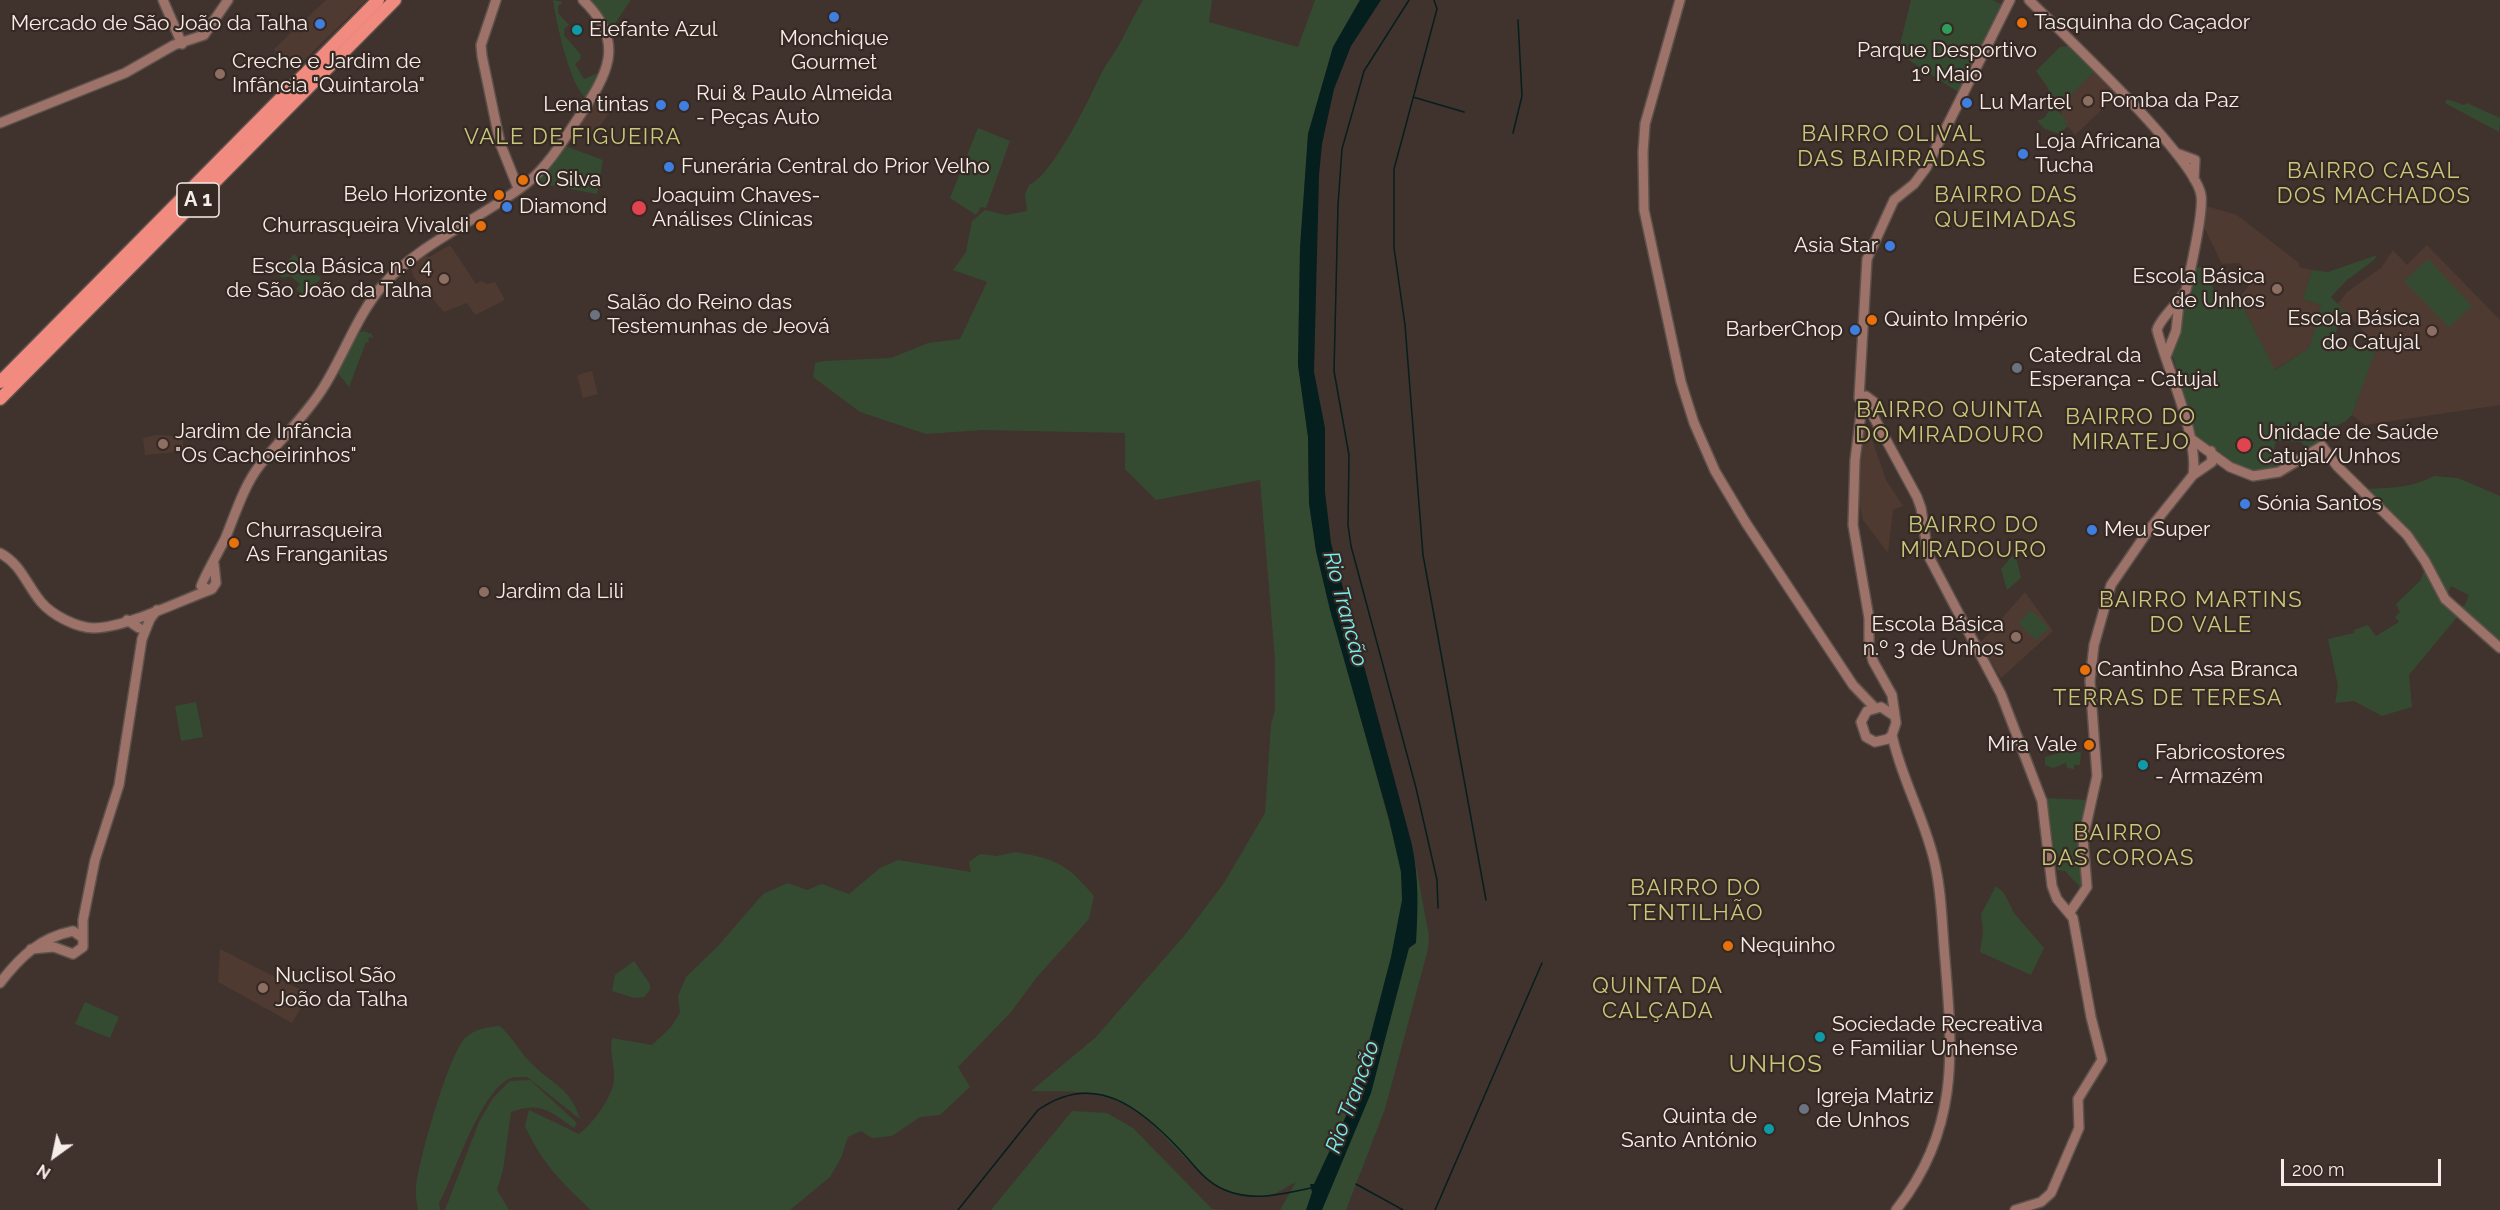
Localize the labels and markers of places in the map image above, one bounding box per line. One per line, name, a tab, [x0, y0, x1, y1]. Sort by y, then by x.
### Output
marker: Monchique Gourmet	[827, 10, 841, 24]
place label: Tasquinha do Caçador	[2034, 10, 2250, 36]
place label: Mercado de São João da Talha	[11, 11, 308, 37]
marker: Tasquinha do Caçador	[2015, 16, 2029, 30]
marker: Mercado de São João da Talha	[313, 17, 327, 31]
place label: Elefante Azul	[589, 17, 717, 43]
marker: Parque Desportivo 1º Maio	[1940, 22, 1954, 36]
marker: Elefante Azul	[570, 23, 584, 37]
place label: Monchique Gourmet	[779, 26, 889, 76]
place label: Parque Desportivo 1º Maio	[1857, 38, 2037, 88]
place label: Creche e Jardim de Infância "Quintarola"	[232, 49, 425, 99]
marker: Creche e Jardim de Infância "Quintarola"	[213, 67, 227, 81]
place label: Rui & Paulo Almeida - Peças Auto	[696, 81, 892, 131]
place label: Pomba da Paz	[2100, 88, 2239, 114]
place label: Lu Martel	[1979, 90, 2071, 116]
place label: Lena tintas	[543, 92, 649, 118]
marker: Pomba da Paz	[2081, 94, 2095, 108]
marker: Lu Martel	[1960, 96, 1974, 110]
marker: Lena tintas	[654, 98, 668, 112]
marker: Rui & Paulo Almeida - Peças Auto	[677, 99, 691, 113]
place label: Loja Africana Tucha	[2035, 129, 2160, 179]
marker: Loja Africana Tucha	[2016, 147, 2030, 161]
place label: Funerária Central do Prior Velho	[681, 154, 990, 180]
marker: Funerária Central do Prior Velho	[662, 160, 676, 174]
place label: O Silva	[535, 167, 601, 193]
marker: O Silva	[516, 173, 530, 187]
place label: Belo Horizonte	[343, 182, 487, 208]
place label: Joaquim Chaves- Análises Clínicas	[652, 183, 820, 233]
marker: Belo Horizonte	[492, 188, 506, 202]
place label: Diamond	[519, 194, 607, 220]
marker: Joaquim Chaves- Análises Clínicas	[630, 199, 648, 217]
marker: Diamond	[500, 200, 514, 214]
place label: Churrasqueira Vivaldi	[263, 213, 469, 239]
marker: Churrasqueira Vivaldi	[474, 219, 488, 233]
place label: Asia Star	[1794, 233, 1878, 259]
marker: Asia Star	[1883, 239, 1897, 253]
place label: Escola Básica n.º 4 de São João da Talha	[226, 254, 432, 304]
place label: Escola Básica de Unhos	[2133, 264, 2265, 314]
marker: Escola Básica n.º 4 de São João da Talha	[437, 272, 451, 286]
marker: Escola Básica de Unhos	[2270, 282, 2284, 296]
place label: Salão do Reino das Testemunhas de Jeová	[607, 290, 830, 340]
place label: Escola Básica do Catujal	[2288, 306, 2420, 356]
place label: Quinto Império	[1884, 307, 2028, 333]
marker: Salão do Reino das Testemunhas de Jeová	[588, 308, 602, 322]
marker: Quinto Império	[1865, 313, 1879, 327]
place label: BarberChop	[1725, 317, 1843, 343]
marker: BarberChop	[1848, 323, 1862, 337]
marker: Escola Básica do Catujal	[2425, 324, 2439, 338]
place label: Catedral da Esperança - Catujal	[2029, 343, 2218, 393]
marker: Catedral da Esperança - Catujal	[2010, 361, 2024, 375]
place label: Jardim de Infância "Os Cachoeirinhos"	[175, 419, 357, 469]
place label: Unidade de Saúde Catujal/Unhos	[2258, 420, 2439, 470]
marker: Unidade de Saúde Catujal/Unhos	[2235, 436, 2253, 454]
marker: Jardim de Infância "Os Cachoeirinhos"	[156, 437, 170, 451]
place label: Sónia Santos	[2257, 491, 2382, 517]
marker: Sónia Santos	[2238, 497, 2252, 511]
place label: Meu Super	[2104, 517, 2210, 543]
place label: Churrasqueira As Franganitas	[246, 518, 388, 568]
marker: Meu Super	[2085, 523, 2099, 537]
marker: Churrasqueira As Franganitas	[227, 536, 241, 550]
place label: Jardim da Lili	[496, 579, 624, 605]
marker: Jardim da Lili	[477, 585, 491, 599]
place label: Escola Básica n.º 3 de Unhos	[1863, 612, 2004, 662]
marker: Escola Básica n.º 3 de Unhos	[2009, 630, 2023, 644]
place label: Cantinho Asa Branca	[2097, 657, 2298, 683]
marker: Cantinho Asa Branca	[2078, 663, 2092, 677]
place label: Mira Vale	[1987, 732, 2077, 758]
marker: Mira Vale	[2082, 738, 2096, 752]
place label: Fabricostores - Armazém	[2155, 740, 2285, 790]
marker: Fabricostores - Armazém	[2136, 758, 2150, 772]
place label: Nequinho	[1740, 933, 1835, 959]
marker: Nequinho	[1721, 939, 1735, 953]
place label: Nuclisol São João da Talha	[275, 963, 408, 1013]
marker: Nuclisol São João da Talha	[256, 981, 270, 995]
place label: Sociedade Recreativa e Familiar Unhense	[1832, 1012, 2043, 1062]
marker: Sociedade Recreativa e Familiar Unhense	[1813, 1030, 1827, 1044]
place label: Igreja Matriz de Unhos	[1816, 1084, 1934, 1134]
marker: Igreja Matriz de Unhos	[1797, 1102, 1811, 1116]
place label: Quinta de Santo António	[1621, 1104, 1757, 1154]
marker: Quinta de Santo António	[1762, 1122, 1776, 1136]

